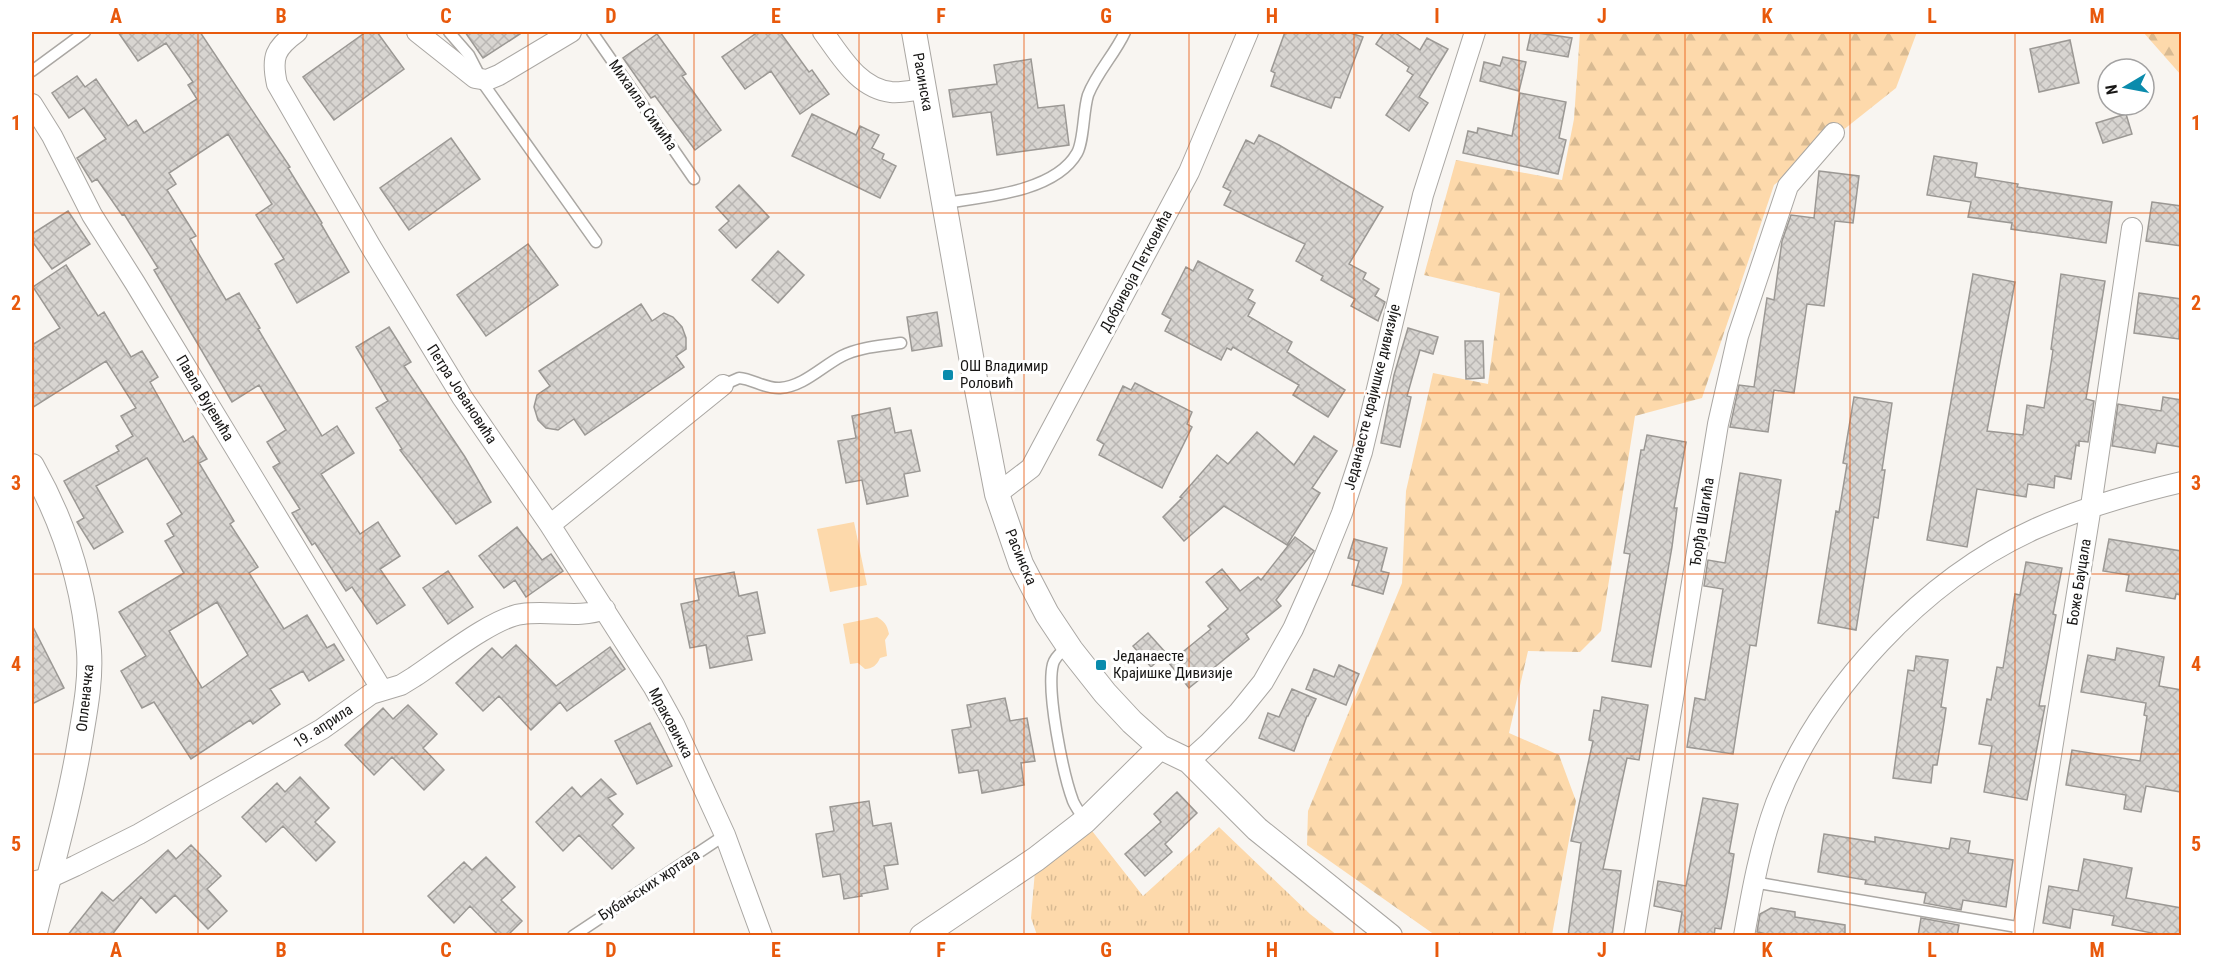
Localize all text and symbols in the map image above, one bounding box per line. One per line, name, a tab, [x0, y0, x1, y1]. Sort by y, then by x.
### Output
text: A	[110, 4, 122, 28]
text: B	[275, 4, 287, 28]
text: C	[440, 4, 452, 28]
text: D	[605, 4, 617, 28]
text: E	[771, 4, 781, 28]
text: F	[936, 4, 946, 28]
text: G	[1100, 4, 1112, 28]
text: H	[1266, 4, 1278, 28]
text: I	[1434, 4, 1440, 28]
text: J	[1597, 4, 1607, 28]
text: K	[1761, 4, 1773, 28]
text: L	[1927, 4, 1937, 28]
text: M	[2089, 4, 2105, 28]
street label: Расинска	[909, 51, 937, 113]
street label: Михаила Симића	[605, 56, 681, 154]
north arrow	[2096, 57, 2156, 117]
text: N	[2102, 83, 2122, 96]
text: 1	[11, 111, 21, 135]
text: 1	[2191, 111, 2201, 135]
street label: Добривоја Петковића	[1096, 207, 1176, 335]
text: 2	[11, 291, 21, 315]
text: 2	[2191, 291, 2201, 315]
street label: Једанаесте крајишке дивизије	[1340, 302, 1404, 492]
street label: Петра Јовановића	[423, 341, 501, 447]
street label: Павла Вујевића	[172, 352, 238, 444]
place label: ОШ Владимир Роловић	[960, 357, 1048, 392]
marker: ОШ Владимир Роловић	[941, 368, 955, 382]
text: 3	[11, 471, 21, 495]
text: 3	[2191, 471, 2201, 495]
street label: Ђорђа Шагића	[1686, 476, 1718, 568]
street label: Расинска	[1001, 526, 1041, 588]
street label: Боже Бауцала	[2063, 537, 2095, 627]
place label: Једанаесте Крајишке Дивизије	[1113, 647, 1232, 682]
text: 4	[11, 652, 21, 676]
text: 4	[2191, 652, 2201, 676]
marker: Једанаесте Крајишке Дивизије	[1094, 658, 1108, 672]
street label: Опленачка	[73, 663, 97, 733]
street label: Мраковичка	[645, 685, 697, 761]
street label: 19. априла	[290, 700, 356, 752]
text: 5	[11, 832, 21, 856]
text: 5	[2191, 832, 2201, 856]
street label: Бубањских жртава	[595, 846, 703, 924]
text: A	[110, 938, 122, 962]
text: B	[275, 938, 287, 962]
text: C	[440, 938, 452, 962]
text: D	[605, 938, 617, 962]
text: E	[771, 938, 781, 962]
text: F	[936, 938, 946, 962]
text: G	[1100, 938, 1112, 962]
text: H	[1266, 938, 1278, 962]
text: I	[1434, 938, 1440, 962]
text: J	[1597, 938, 1607, 962]
text: K	[1761, 938, 1773, 962]
text: L	[1927, 938, 1937, 962]
text: M	[2089, 938, 2105, 962]

